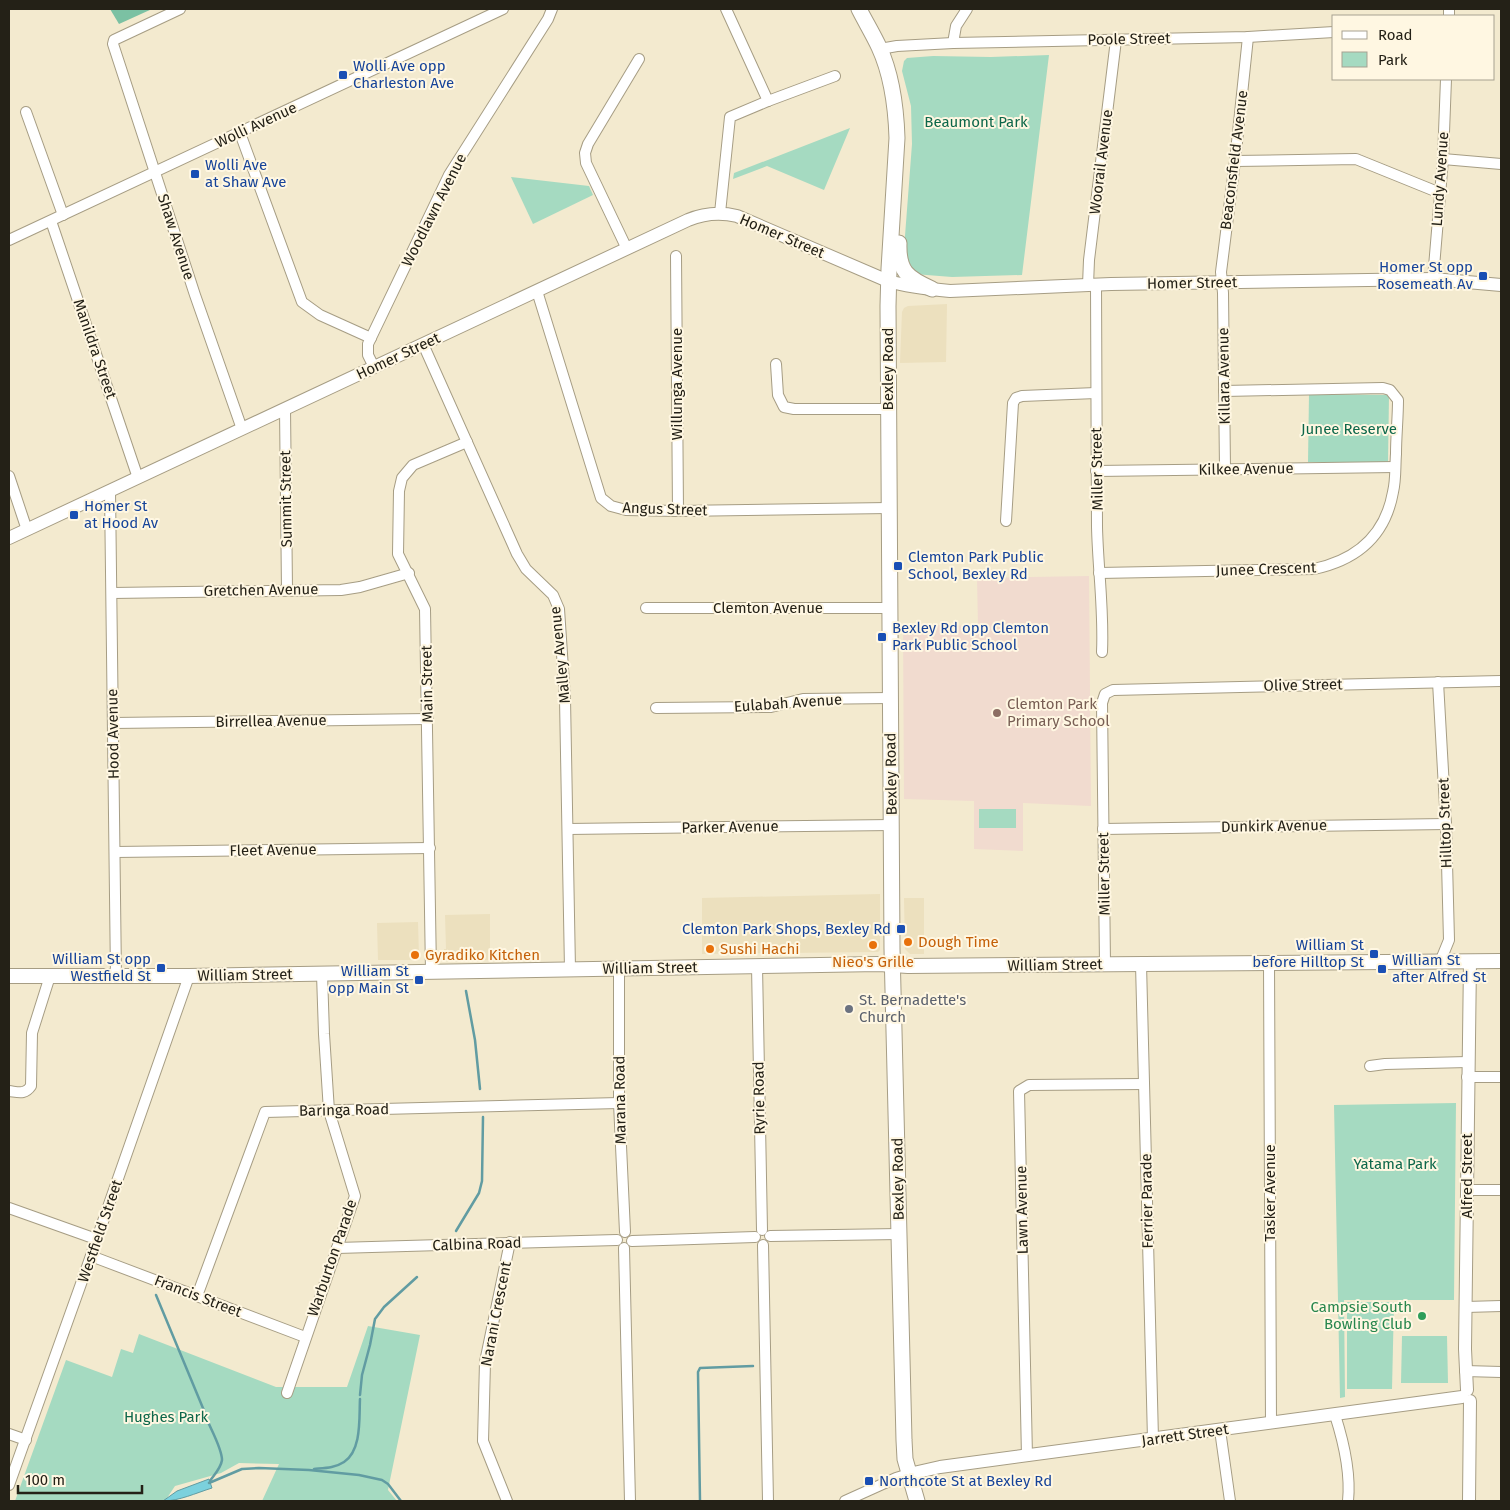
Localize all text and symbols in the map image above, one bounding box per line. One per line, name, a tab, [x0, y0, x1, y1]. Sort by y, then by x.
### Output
legend	[1332, 15, 1495, 80]
text: Road	[1378, 26, 1413, 44]
street label: Poole Street	[1087, 29, 1171, 49]
text: Park	[1378, 51, 1408, 69]
place label: Wolli Ave opp Charleston Ave	[353, 57, 454, 92]
marker: Wolli Ave opp Charleston Ave	[337, 69, 349, 81]
street label: Beaconsfield Avenue	[1217, 89, 1251, 231]
street label: Wolli Avenue	[212, 98, 300, 152]
street label: Woorail Avenue	[1086, 109, 1116, 215]
park label: Beaumont Park	[924, 113, 1028, 131]
street label: Lundy Avenue	[1428, 131, 1452, 227]
street label: Woodlawn Avenue	[398, 150, 470, 270]
place label: Wolli Ave at Shaw Ave	[205, 156, 286, 191]
marker: Wolli Ave at Shaw Ave	[189, 168, 201, 180]
street label: Shaw Avenue	[154, 192, 198, 282]
street label: Homer Street	[737, 210, 828, 262]
place label: Homer St opp Rosemeath Av	[1377, 258, 1474, 293]
marker: Homer St opp Rosemeath Av	[1477, 270, 1489, 282]
street label: Homer Street	[1147, 273, 1238, 293]
street label: Manildra Street	[70, 297, 121, 402]
street label: Killara Avenue	[1214, 327, 1234, 425]
street label: Homer Street	[353, 328, 443, 383]
street label: Willunga Avenue	[668, 328, 686, 440]
street label: Bexley Road	[879, 328, 897, 410]
park label: Junee Reserve	[1301, 420, 1397, 438]
street label: Miller Street	[1087, 427, 1107, 511]
street label: Summit Street	[276, 450, 296, 548]
street label: Kilkee Avenue	[1198, 459, 1294, 479]
place label: Homer St at Hood Av	[84, 497, 159, 532]
street label: Angus Street	[622, 499, 709, 520]
marker: Homer St at Hood Av	[68, 509, 80, 521]
place label: Clemton Park Public School, Bexley Rd	[908, 548, 1044, 583]
street label: Junee Crescent	[1216, 558, 1317, 580]
marker: Clemton Park Public School, Bexley Rd	[892, 560, 904, 572]
street label: Gretchen Avenue	[203, 580, 319, 600]
street label: Clemton Avenue	[713, 599, 823, 617]
street label: Malley Avenue	[546, 605, 574, 705]
place label: Bexley Rd opp Clemton Park Public School	[892, 619, 1049, 654]
marker: Bexley Rd opp Clemton Park Public School	[876, 631, 888, 643]
street label: Main Street	[417, 645, 437, 723]
street label: Olive Street	[1263, 675, 1343, 695]
street label: Hood Avenue	[103, 689, 123, 779]
street label: Eulabah Avenue	[733, 690, 843, 716]
place label: Clemton Park Primary School	[1007, 695, 1110, 730]
marker: Clemton Park Primary School	[991, 707, 1003, 719]
street label: Birrellea Avenue	[215, 711, 327, 731]
street label: Bexley Road	[881, 732, 901, 816]
street label: Hilltop Street	[1434, 777, 1456, 869]
street label: Dunkirk Avenue	[1221, 816, 1327, 836]
street label: Parker Avenue	[681, 817, 779, 837]
street label: Miller Street	[1094, 832, 1114, 916]
street label: Fleet Avenue	[229, 840, 317, 860]
place label: Clemton Park Shops, Bexley Rd	[682, 920, 891, 938]
marker: Clemton Park Shops, Bexley Rd	[895, 923, 907, 935]
place label: Dough Time	[918, 933, 999, 951]
marker: Dough Time	[902, 936, 914, 948]
place label: William St before Hilltop St	[1252, 936, 1365, 971]
marker: Nieo's Grille	[867, 939, 879, 951]
place label: Sushi Hachi	[720, 940, 799, 958]
marker: Sushi Hachi	[704, 943, 716, 955]
place label: Gyradiko Kitchen	[425, 946, 540, 964]
marker: William St before Hilltop St	[1368, 948, 1380, 960]
marker: Gyradiko Kitchen	[409, 949, 421, 961]
place label: William St opp Westfield St	[52, 950, 152, 985]
place label: William St after Alfred St	[1392, 951, 1487, 986]
place label: Nieo's Grille	[832, 953, 914, 971]
street label: William Street	[1007, 955, 1103, 975]
street label: William Street	[602, 958, 698, 978]
marker: William St opp Westfield St	[155, 962, 167, 974]
place label: William St opp Main St	[328, 962, 410, 997]
marker: William St after Alfred St	[1376, 963, 1388, 975]
street label: William Street	[197, 965, 293, 985]
marker: William St opp Main St	[413, 974, 425, 986]
place label: St. Bernadette's Church	[859, 991, 966, 1026]
marker: St. Bernadette's Church	[843, 1003, 855, 1015]
street label: Marana Road	[610, 1055, 630, 1145]
street label: Ryrie Road	[749, 1061, 769, 1135]
street label: Baringa Road	[299, 1100, 389, 1120]
street label: Alfred Street	[1458, 1133, 1476, 1219]
street label: Bexley Road	[888, 1137, 908, 1221]
street label: Tasker Avenue	[1261, 1144, 1279, 1242]
street label: Ferrier Parade	[1137, 1153, 1157, 1249]
park label: Yatama Park	[1353, 1155, 1437, 1173]
street label: Lawn Avenue	[1012, 1165, 1032, 1255]
street label: Westfield Street	[74, 1177, 126, 1285]
street label: Warburton Parade	[304, 1197, 360, 1319]
street label: Calbina Road	[432, 1233, 522, 1255]
street label: Narani Crescent	[477, 1259, 515, 1368]
street label: Francis Street	[152, 1271, 245, 1321]
place label: Campsie South Bowling Club	[1311, 1298, 1412, 1333]
marker: Campsie South Bowling Club	[1416, 1310, 1428, 1322]
park label: Hughes Park	[124, 1408, 208, 1426]
street label: Jarrett Street	[1140, 1420, 1230, 1450]
scale bar	[18, 1462, 141, 1494]
text: 100 m	[25, 1471, 65, 1489]
place label: Northcote St at Bexley Rd	[879, 1472, 1052, 1490]
marker: Northcote St at Bexley Rd	[863, 1475, 875, 1487]

